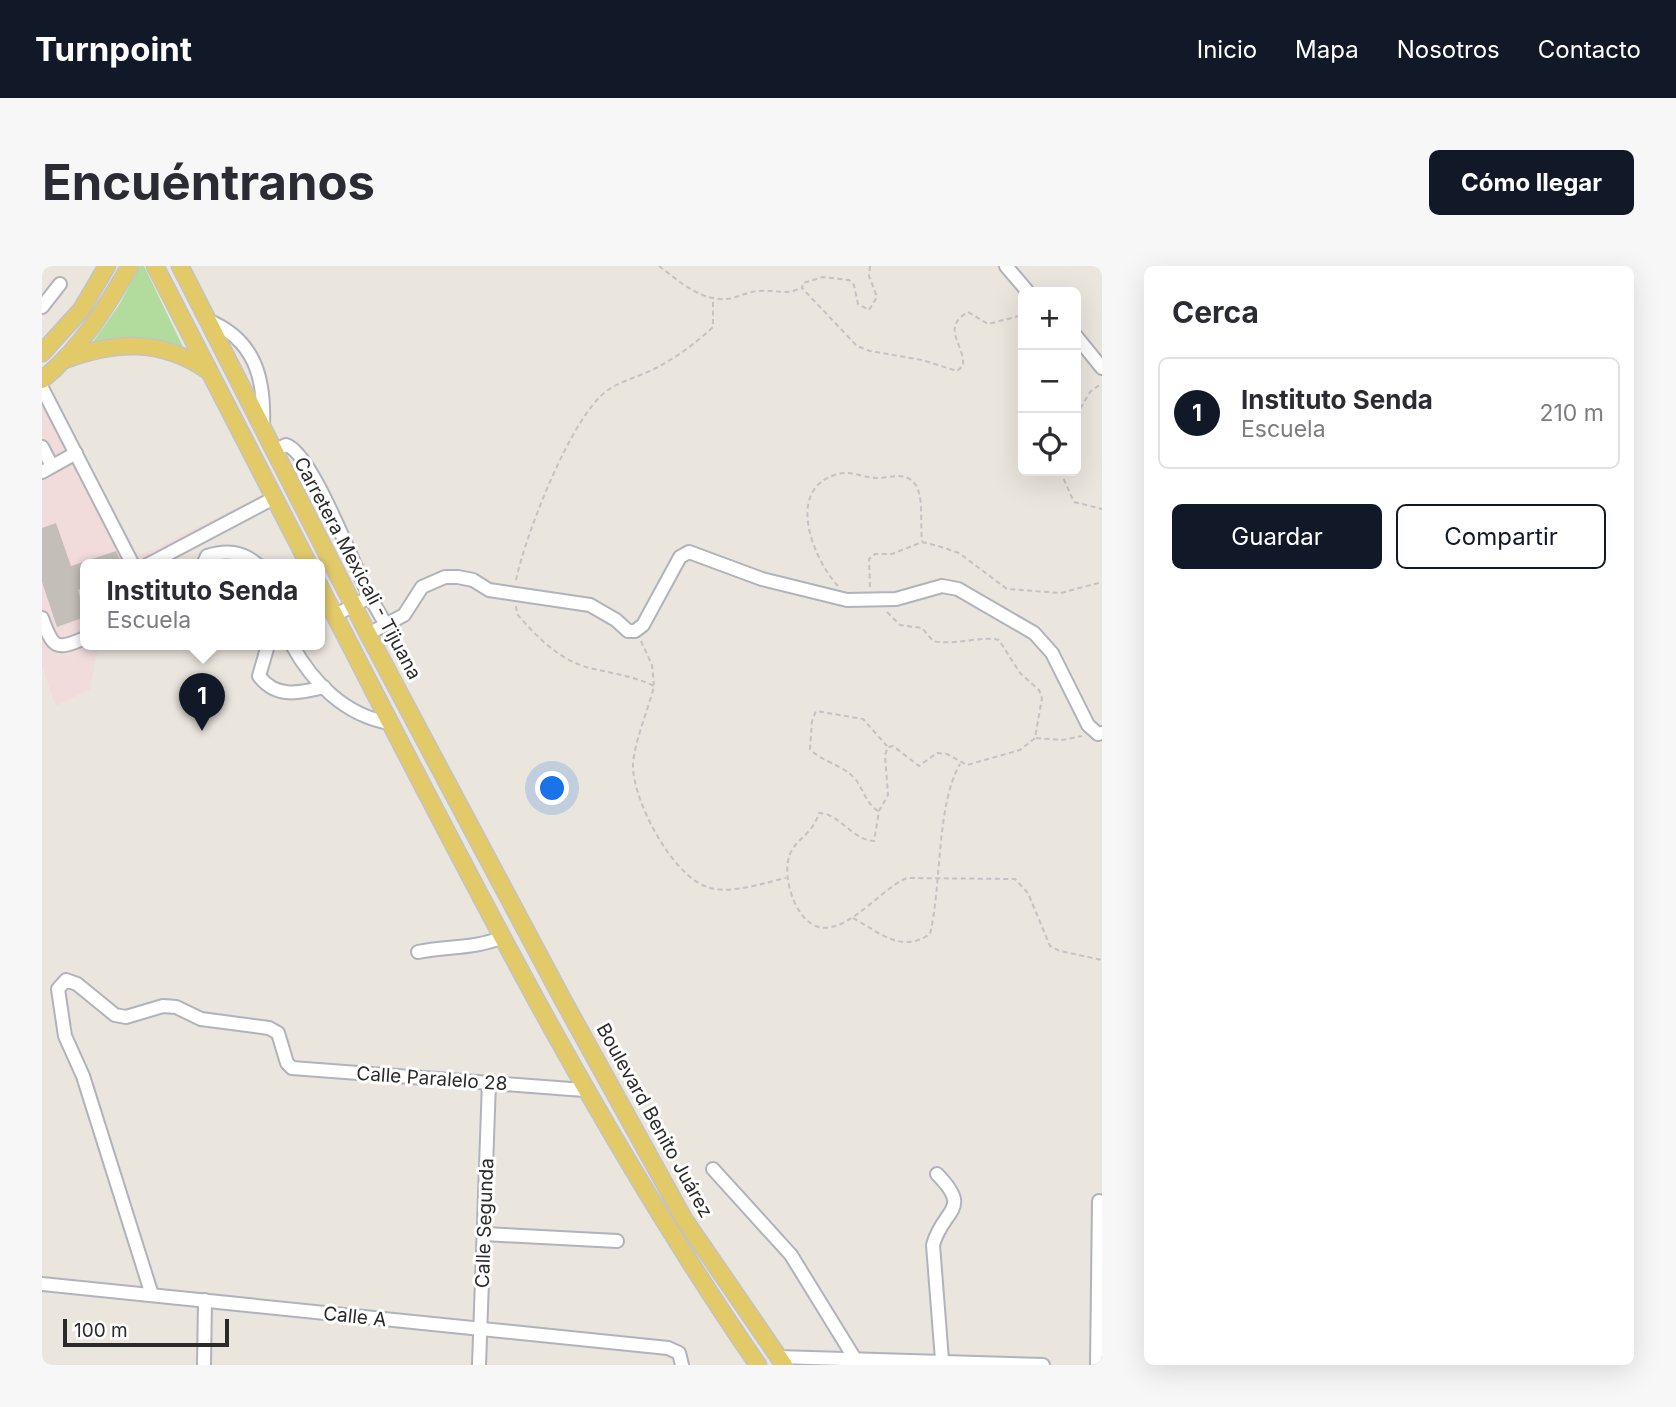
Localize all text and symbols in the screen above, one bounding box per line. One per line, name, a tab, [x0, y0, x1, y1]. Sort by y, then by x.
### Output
text: Turnpoint	[35, 29, 192, 69]
text: Inicio	[1197, 35, 1257, 64]
text: Mapa	[1295, 35, 1359, 64]
text: Nosotros	[1397, 35, 1500, 64]
text: Contacto	[1538, 35, 1641, 64]
button: Cómo llegar	[1429, 150, 1634, 215]
text: Encuéntranos	[42, 153, 375, 212]
map controls	[1018, 287, 1081, 476]
button: +	[1018, 287, 1081, 350]
text: Cerca	[1172, 294, 1259, 330]
button: −	[1018, 350, 1081, 413]
text: Instituto Senda	[1241, 384, 1433, 415]
text: 1	[1192, 399, 1202, 427]
text: 210 m	[1539, 399, 1604, 427]
button: locate	[1018, 413, 1081, 476]
text: Escuela	[1241, 415, 1326, 443]
street label: Carretera Mexicali - Tijuana	[289, 453, 426, 683]
button: Guardar	[1172, 504, 1382, 569]
button: Compartir	[1396, 504, 1606, 569]
popup	[80, 559, 325, 650]
text: Instituto Senda	[107, 575, 298, 606]
text: Escuela	[107, 606, 191, 634]
pin: 1	[179, 673, 225, 731]
your location	[535, 771, 569, 805]
street label: Boulevard Benito Juárez	[592, 1019, 718, 1221]
street label: Calle Paralelo 28	[356, 1062, 508, 1095]
street label: Calle Segunda	[471, 1158, 498, 1288]
street label: Calle A	[322, 1302, 388, 1331]
scale bar	[63, 1316, 229, 1348]
text: 100 m	[74, 1319, 128, 1342]

